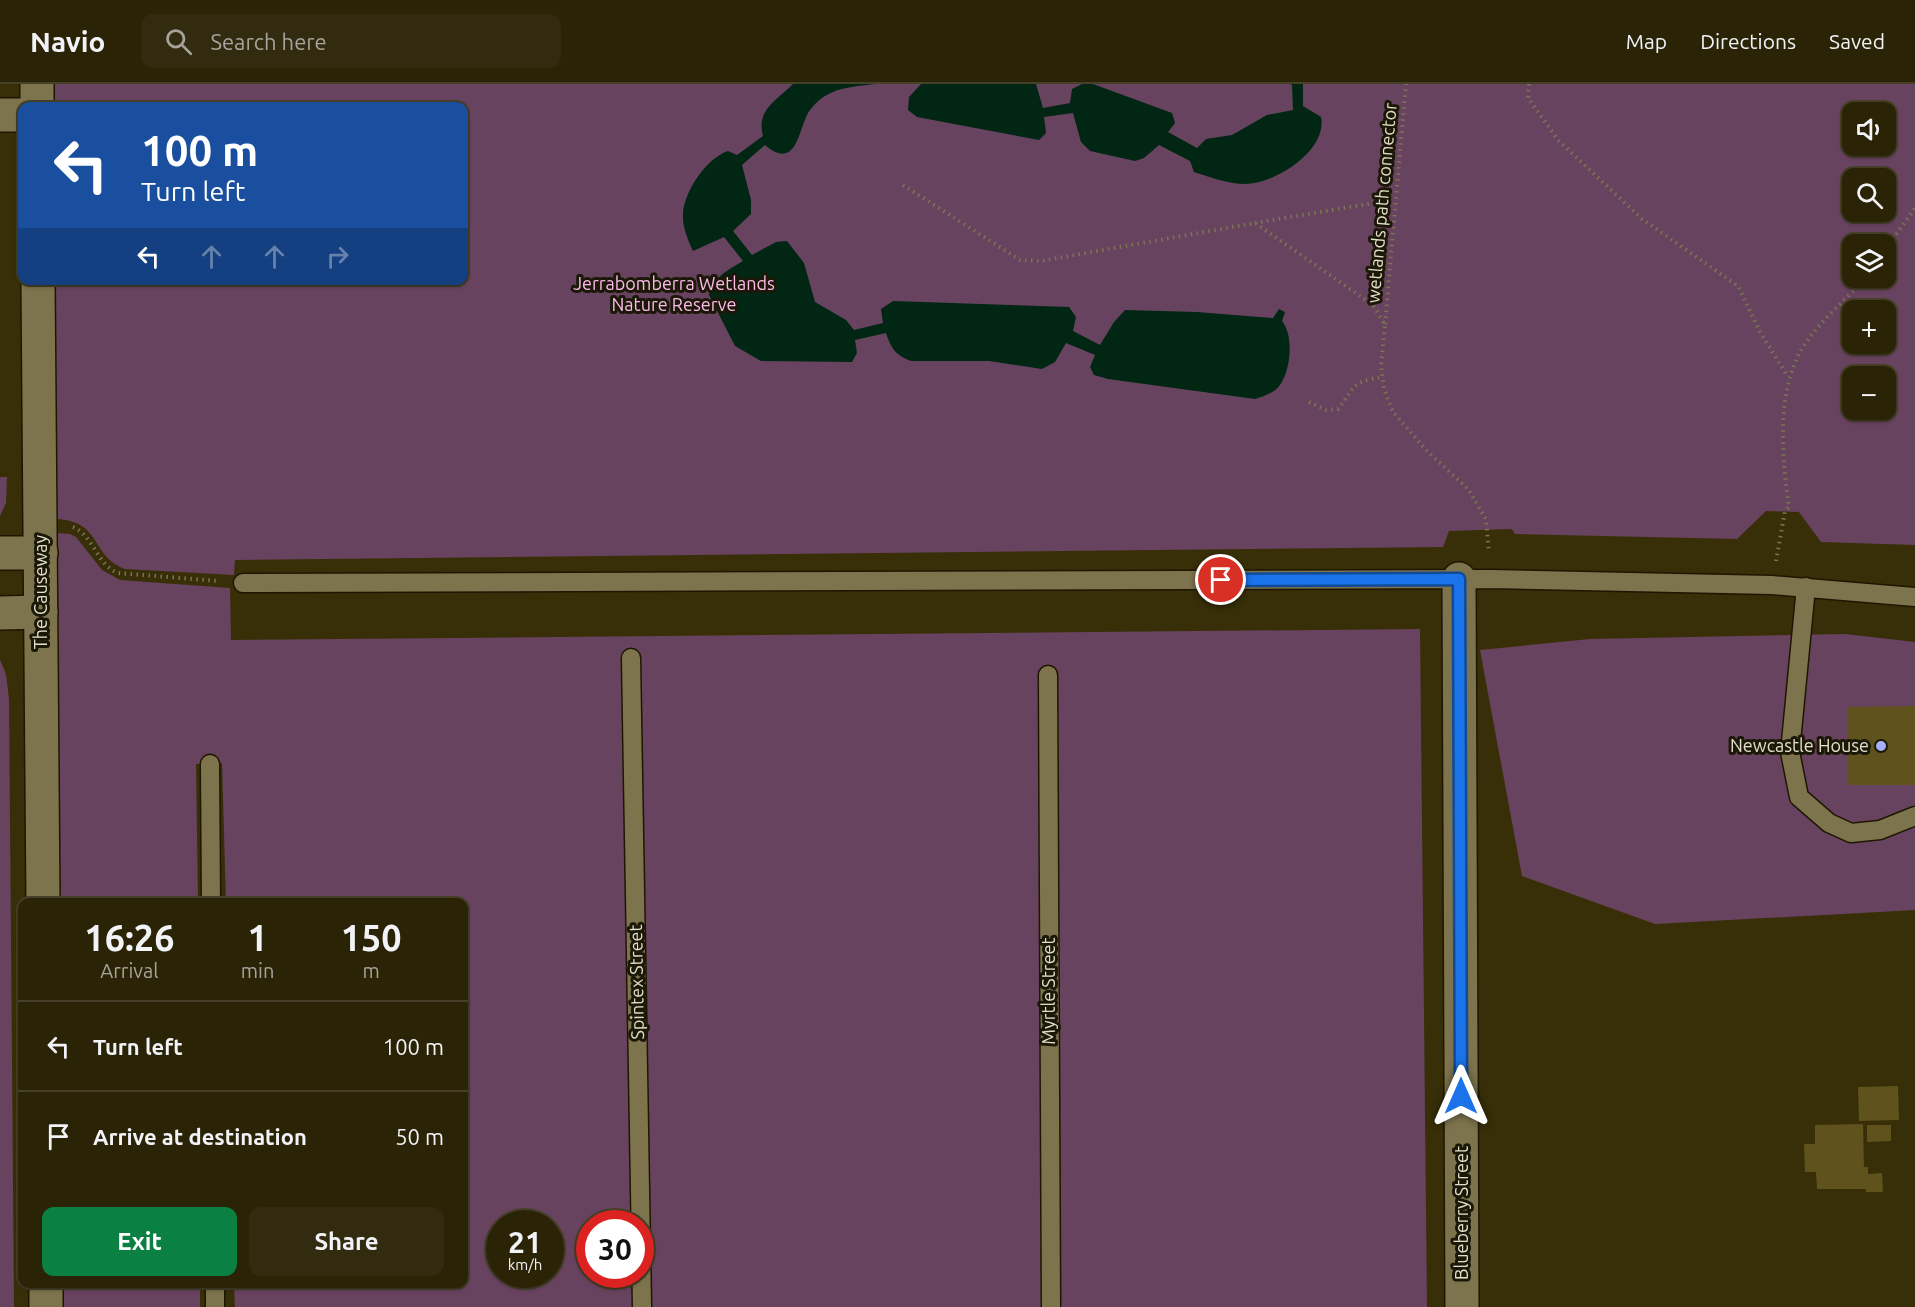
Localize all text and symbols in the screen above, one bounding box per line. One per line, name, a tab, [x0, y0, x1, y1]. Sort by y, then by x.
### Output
search box	[141, 14, 561, 68]
icon: search	[162, 25, 195, 58]
text: Navio	[30, 26, 105, 57]
text: Search here	[210, 29, 327, 54]
text: Map	[1626, 29, 1667, 53]
text: Directions	[1700, 29, 1796, 53]
text: Saved	[1829, 29, 1885, 53]
street label: wetlands path connector	[1362, 102, 1400, 304]
map controls	[1842, 102, 1896, 420]
button: sound	[1842, 102, 1896, 156]
icon: left	[42, 126, 120, 204]
text: 100 m	[141, 127, 258, 174]
button: search	[1842, 168, 1896, 222]
text: Turn left	[141, 176, 245, 206]
button: layers	[1842, 234, 1896, 288]
icon: left	[132, 240, 165, 273]
icon: ahead	[195, 240, 228, 273]
icon: ahead	[258, 240, 291, 273]
icon: right	[321, 240, 354, 273]
park label: Jerrabomberra Wetlands Nature Reserve	[573, 273, 775, 314]
button: +	[1842, 300, 1896, 354]
button: −	[1842, 366, 1896, 420]
street label: The Causeway	[30, 534, 50, 649]
pin	[1195, 554, 1246, 605]
icon: arrive	[1204, 563, 1237, 596]
place label: Newcastle House	[1730, 735, 1869, 755]
marker: Newcastle House	[1874, 739, 1888, 753]
text: 16:26	[84, 917, 174, 958]
text: 1	[247, 917, 268, 958]
text: 150	[341, 917, 402, 958]
street label: Spintex Street	[625, 924, 647, 1040]
street label: Myrtle Street	[1038, 937, 1058, 1045]
text: Arrival	[100, 959, 159, 982]
text: min	[241, 959, 274, 982]
text: m	[363, 959, 380, 982]
icon: left	[42, 1030, 75, 1063]
text: Turn left	[93, 1034, 183, 1059]
text: 100 m	[383, 1034, 444, 1059]
position arrow	[1429, 1064, 1493, 1128]
icon: arrive	[42, 1120, 75, 1153]
text: Arrive at destination	[93, 1124, 307, 1149]
text: 50 m	[395, 1124, 444, 1149]
street label: Blueberry Street	[1451, 1146, 1471, 1280]
button: Exit	[42, 1207, 237, 1276]
button: Share	[249, 1207, 444, 1276]
speed limit sign: 30	[576, 1210, 654, 1288]
text: 21	[508, 1225, 542, 1259]
text: km/h	[508, 1256, 542, 1273]

